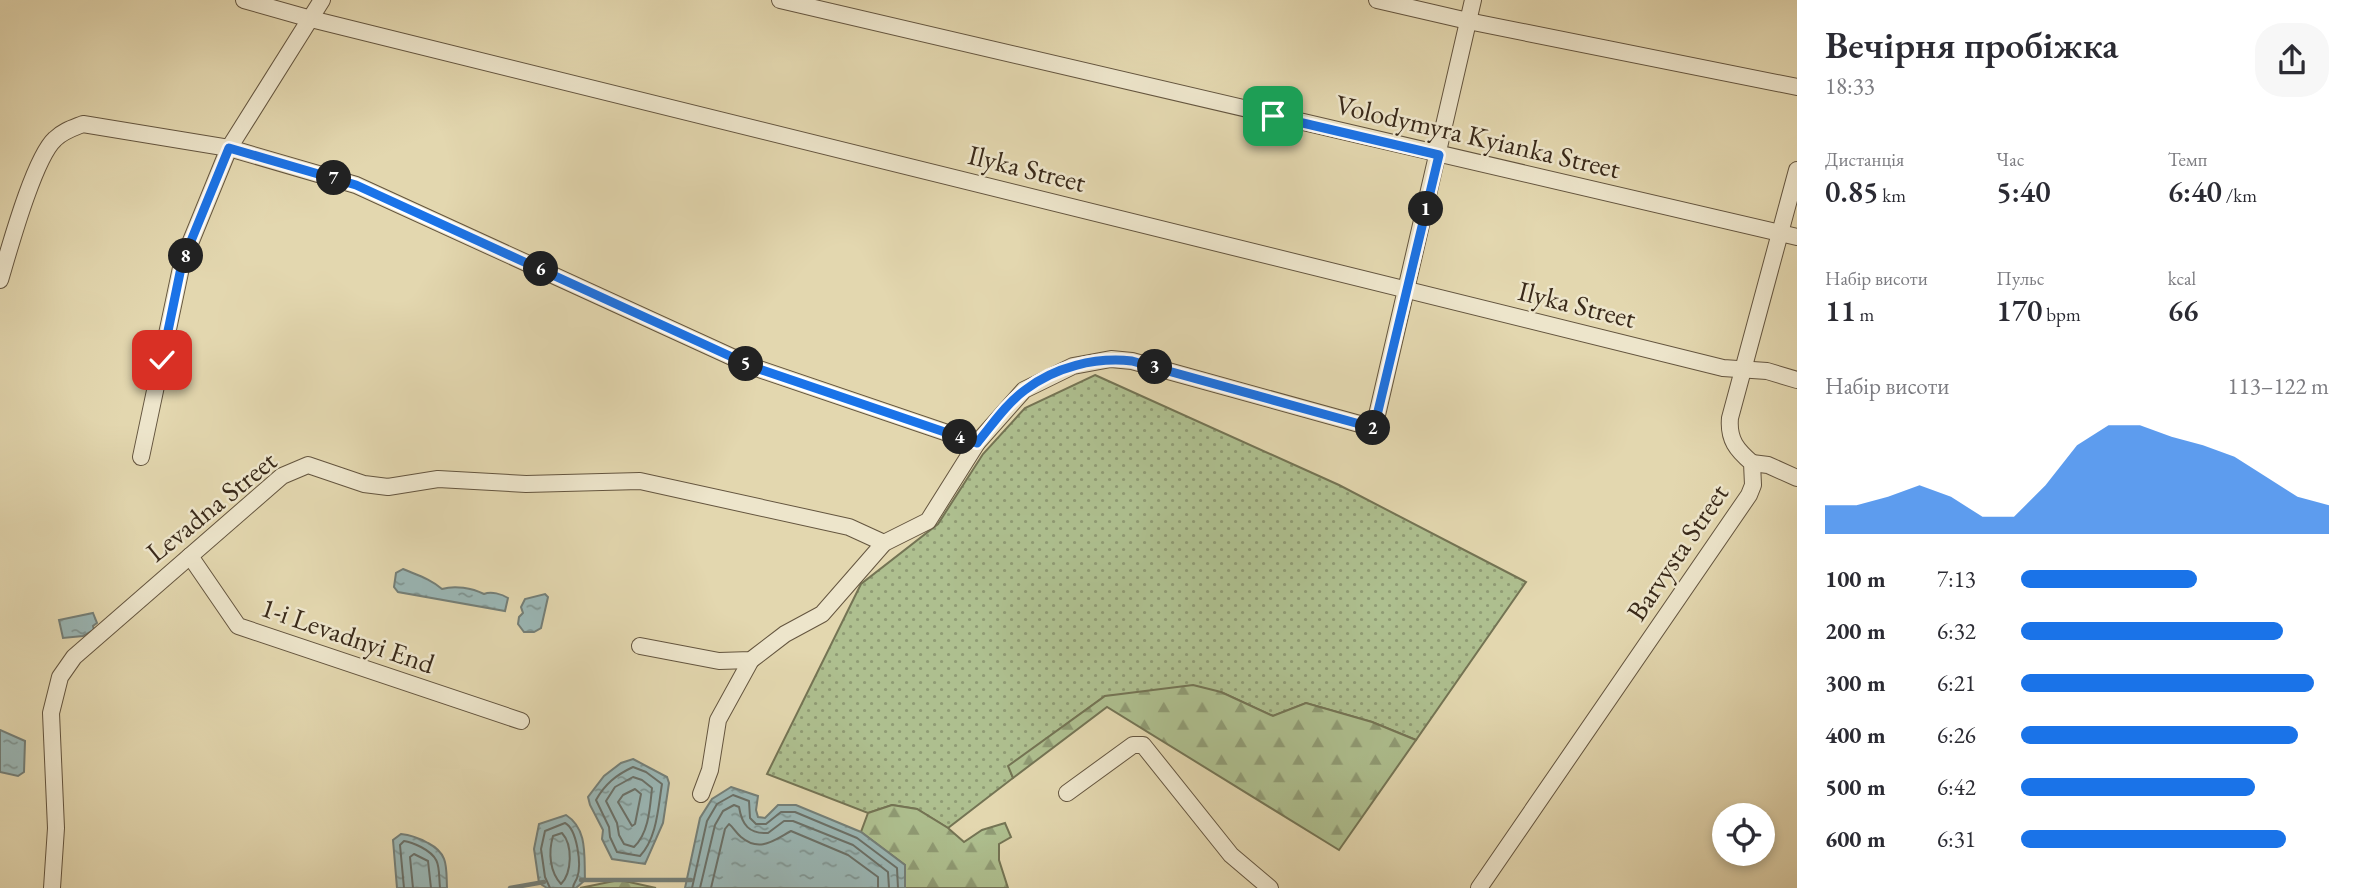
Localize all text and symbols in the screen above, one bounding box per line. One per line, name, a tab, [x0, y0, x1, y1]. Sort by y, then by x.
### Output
text: Вечірня пробіжка	[1825, 20, 2118, 69]
button: share	[2255, 23, 2329, 97]
text: 18:33	[1825, 71, 1875, 101]
pin	[1243, 86, 1303, 146]
street label: Volodymyra Kyianka Street	[1332, 86, 1624, 186]
icon: arrive	[1254, 97, 1292, 135]
street label: Ilyka Street	[964, 136, 1090, 200]
text: Дистанція	[1825, 147, 1904, 172]
text: Час	[1996, 147, 2025, 172]
text: Темп	[2168, 147, 2207, 172]
pin: 7	[316, 160, 352, 196]
text: 7	[328, 165, 339, 190]
text: 0.85	[1825, 172, 1878, 211]
text: 5:40	[1996, 172, 2051, 211]
text: 6:40	[2168, 172, 2222, 211]
text: km	[1878, 183, 1906, 208]
text: /km	[2222, 183, 2257, 208]
pin: 1	[1408, 192, 1444, 227]
text: 1	[1420, 196, 1431, 221]
pin: 8	[168, 238, 204, 274]
text: 8	[180, 243, 191, 268]
pin: 6	[524, 252, 558, 286]
text: 6	[535, 256, 546, 281]
text: Набір висоти	[1825, 266, 1928, 291]
text: Пульс	[1996, 266, 2044, 291]
text: kcal	[2168, 266, 2196, 291]
street label: Ilyka Street	[1514, 272, 1640, 336]
text: 11	[1825, 291, 1856, 330]
text: 170	[1996, 291, 2043, 330]
text: 66	[2168, 291, 2198, 330]
text: m	[1856, 302, 1874, 327]
text: bpm	[2043, 302, 2081, 327]
pin	[132, 330, 192, 390]
icon: check	[143, 341, 181, 379]
pin: 5	[728, 346, 764, 382]
pin: 3	[1138, 350, 1172, 384]
text: 5	[740, 351, 751, 376]
text: 3	[1149, 354, 1160, 379]
text: Набір висоти	[1825, 371, 1949, 401]
text: 113–122 m	[2228, 371, 2329, 401]
pin: 2	[1356, 410, 1390, 446]
text: 2	[1367, 415, 1378, 440]
pin: 4	[942, 420, 978, 454]
text: 4	[954, 424, 965, 449]
street label: Levadna Street	[138, 442, 284, 570]
street label: Barvysta Street	[1618, 476, 1736, 627]
text: 100 m	[1825, 564, 1886, 594]
text: 7:13	[1937, 564, 1976, 594]
street label: 1-i Levadnyi End	[256, 588, 440, 682]
text: 200 m	[1825, 616, 1886, 646]
text: 6:32	[1937, 616, 1976, 646]
text: 300 m	[1825, 668, 1886, 698]
text: 6:21	[1937, 668, 1976, 698]
text: 400 m	[1825, 720, 1886, 750]
text: 6:26	[1937, 720, 1976, 750]
text: 500 m	[1825, 772, 1886, 802]
text: 6:42	[1937, 772, 1976, 802]
map controls	[1712, 803, 1775, 866]
button: locate	[1712, 803, 1775, 866]
text: 600 m	[1825, 824, 1886, 854]
text: 6:31	[1937, 824, 1976, 854]

